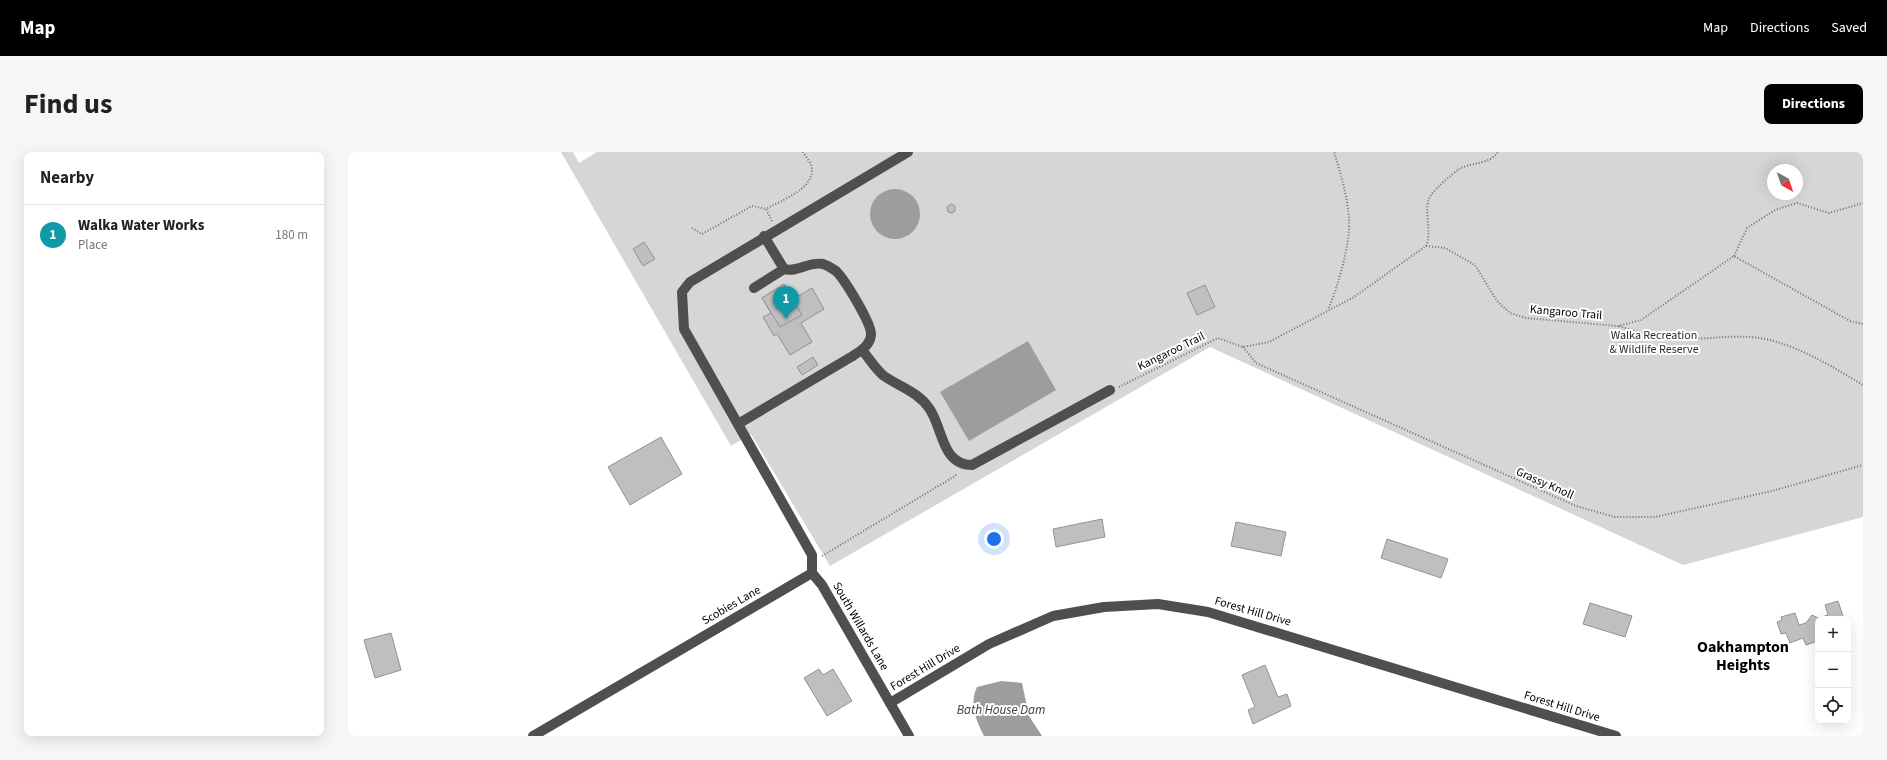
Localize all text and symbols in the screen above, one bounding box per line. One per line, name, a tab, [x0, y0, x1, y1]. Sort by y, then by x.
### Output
text: Map	[20, 15, 55, 42]
text: Map	[1703, 18, 1728, 38]
text: Directions	[1750, 18, 1809, 38]
text: Saved	[1831, 18, 1867, 38]
text: Find us	[24, 84, 112, 124]
button: Directions	[1764, 84, 1863, 124]
north arrow	[1767, 164, 1803, 200]
text: Nearby	[40, 166, 94, 190]
text: Walka Water Works	[78, 215, 204, 236]
text: 1	[50, 226, 56, 244]
text: 180 m	[275, 226, 308, 244]
text: Place	[78, 236, 107, 254]
pin: 1	[773, 286, 799, 319]
street label: Kangaroo Trail	[1529, 301, 1603, 324]
park label: Walka Recreation & Wildlife Reserve	[1609, 327, 1699, 358]
street label: Kangaroo Trail	[1135, 328, 1208, 375]
street label: Grassy Knoll	[1513, 463, 1576, 504]
your location	[984, 529, 1004, 549]
street label: South Willards Lane	[828, 579, 893, 674]
street label: Scobies Lane	[699, 582, 764, 629]
street label: Forest Hill Drive	[1213, 592, 1293, 631]
map controls	[1815, 616, 1851, 724]
button: +	[1815, 616, 1851, 652]
district label: Oakhampton Heights	[1697, 636, 1789, 676]
street label: Forest Hill Drive	[887, 640, 963, 695]
button: −	[1815, 652, 1851, 688]
street label: Forest Hill Drive	[1522, 687, 1602, 726]
button: locate	[1815, 688, 1851, 724]
water label: Bath House Dam	[957, 701, 1045, 719]

